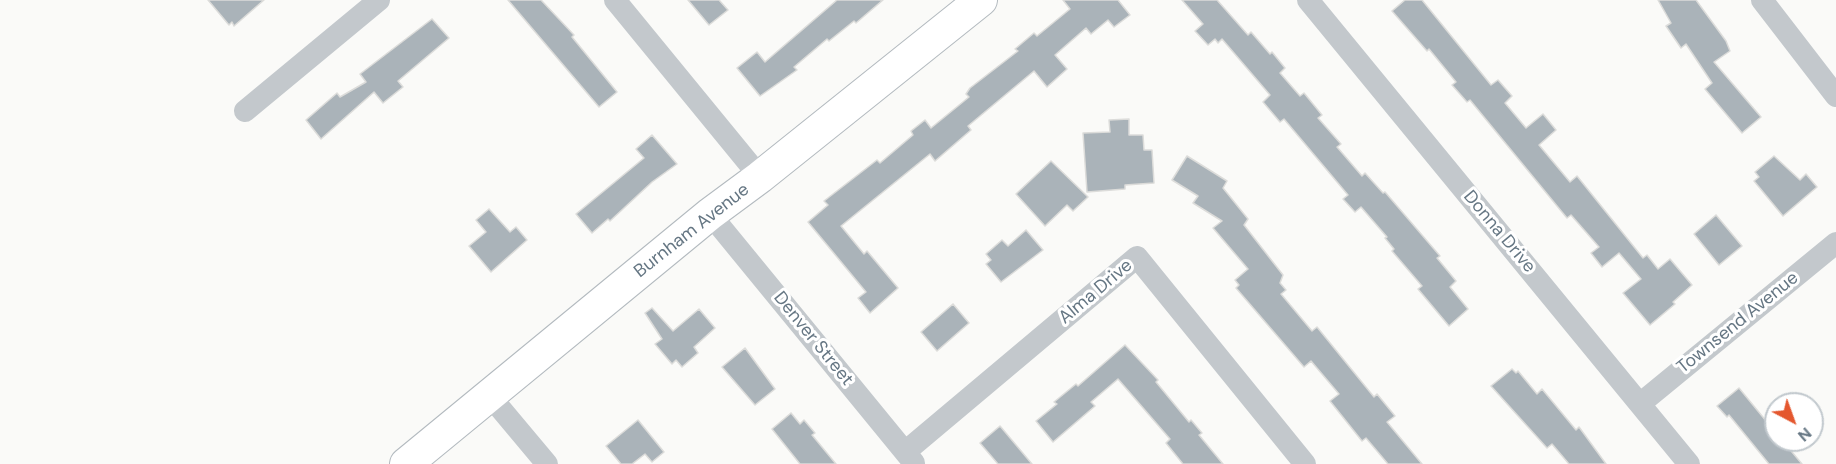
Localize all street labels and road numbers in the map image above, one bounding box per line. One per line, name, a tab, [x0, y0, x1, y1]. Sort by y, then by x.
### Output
street label: Burnham Avenue	[630, 179, 754, 283]
street label: Donna Drive	[1458, 186, 1540, 278]
street label: Alma Drive	[1055, 255, 1137, 329]
street label: Townsend Avenue	[1673, 268, 1803, 378]
street label: Denver Street	[769, 288, 857, 390]

